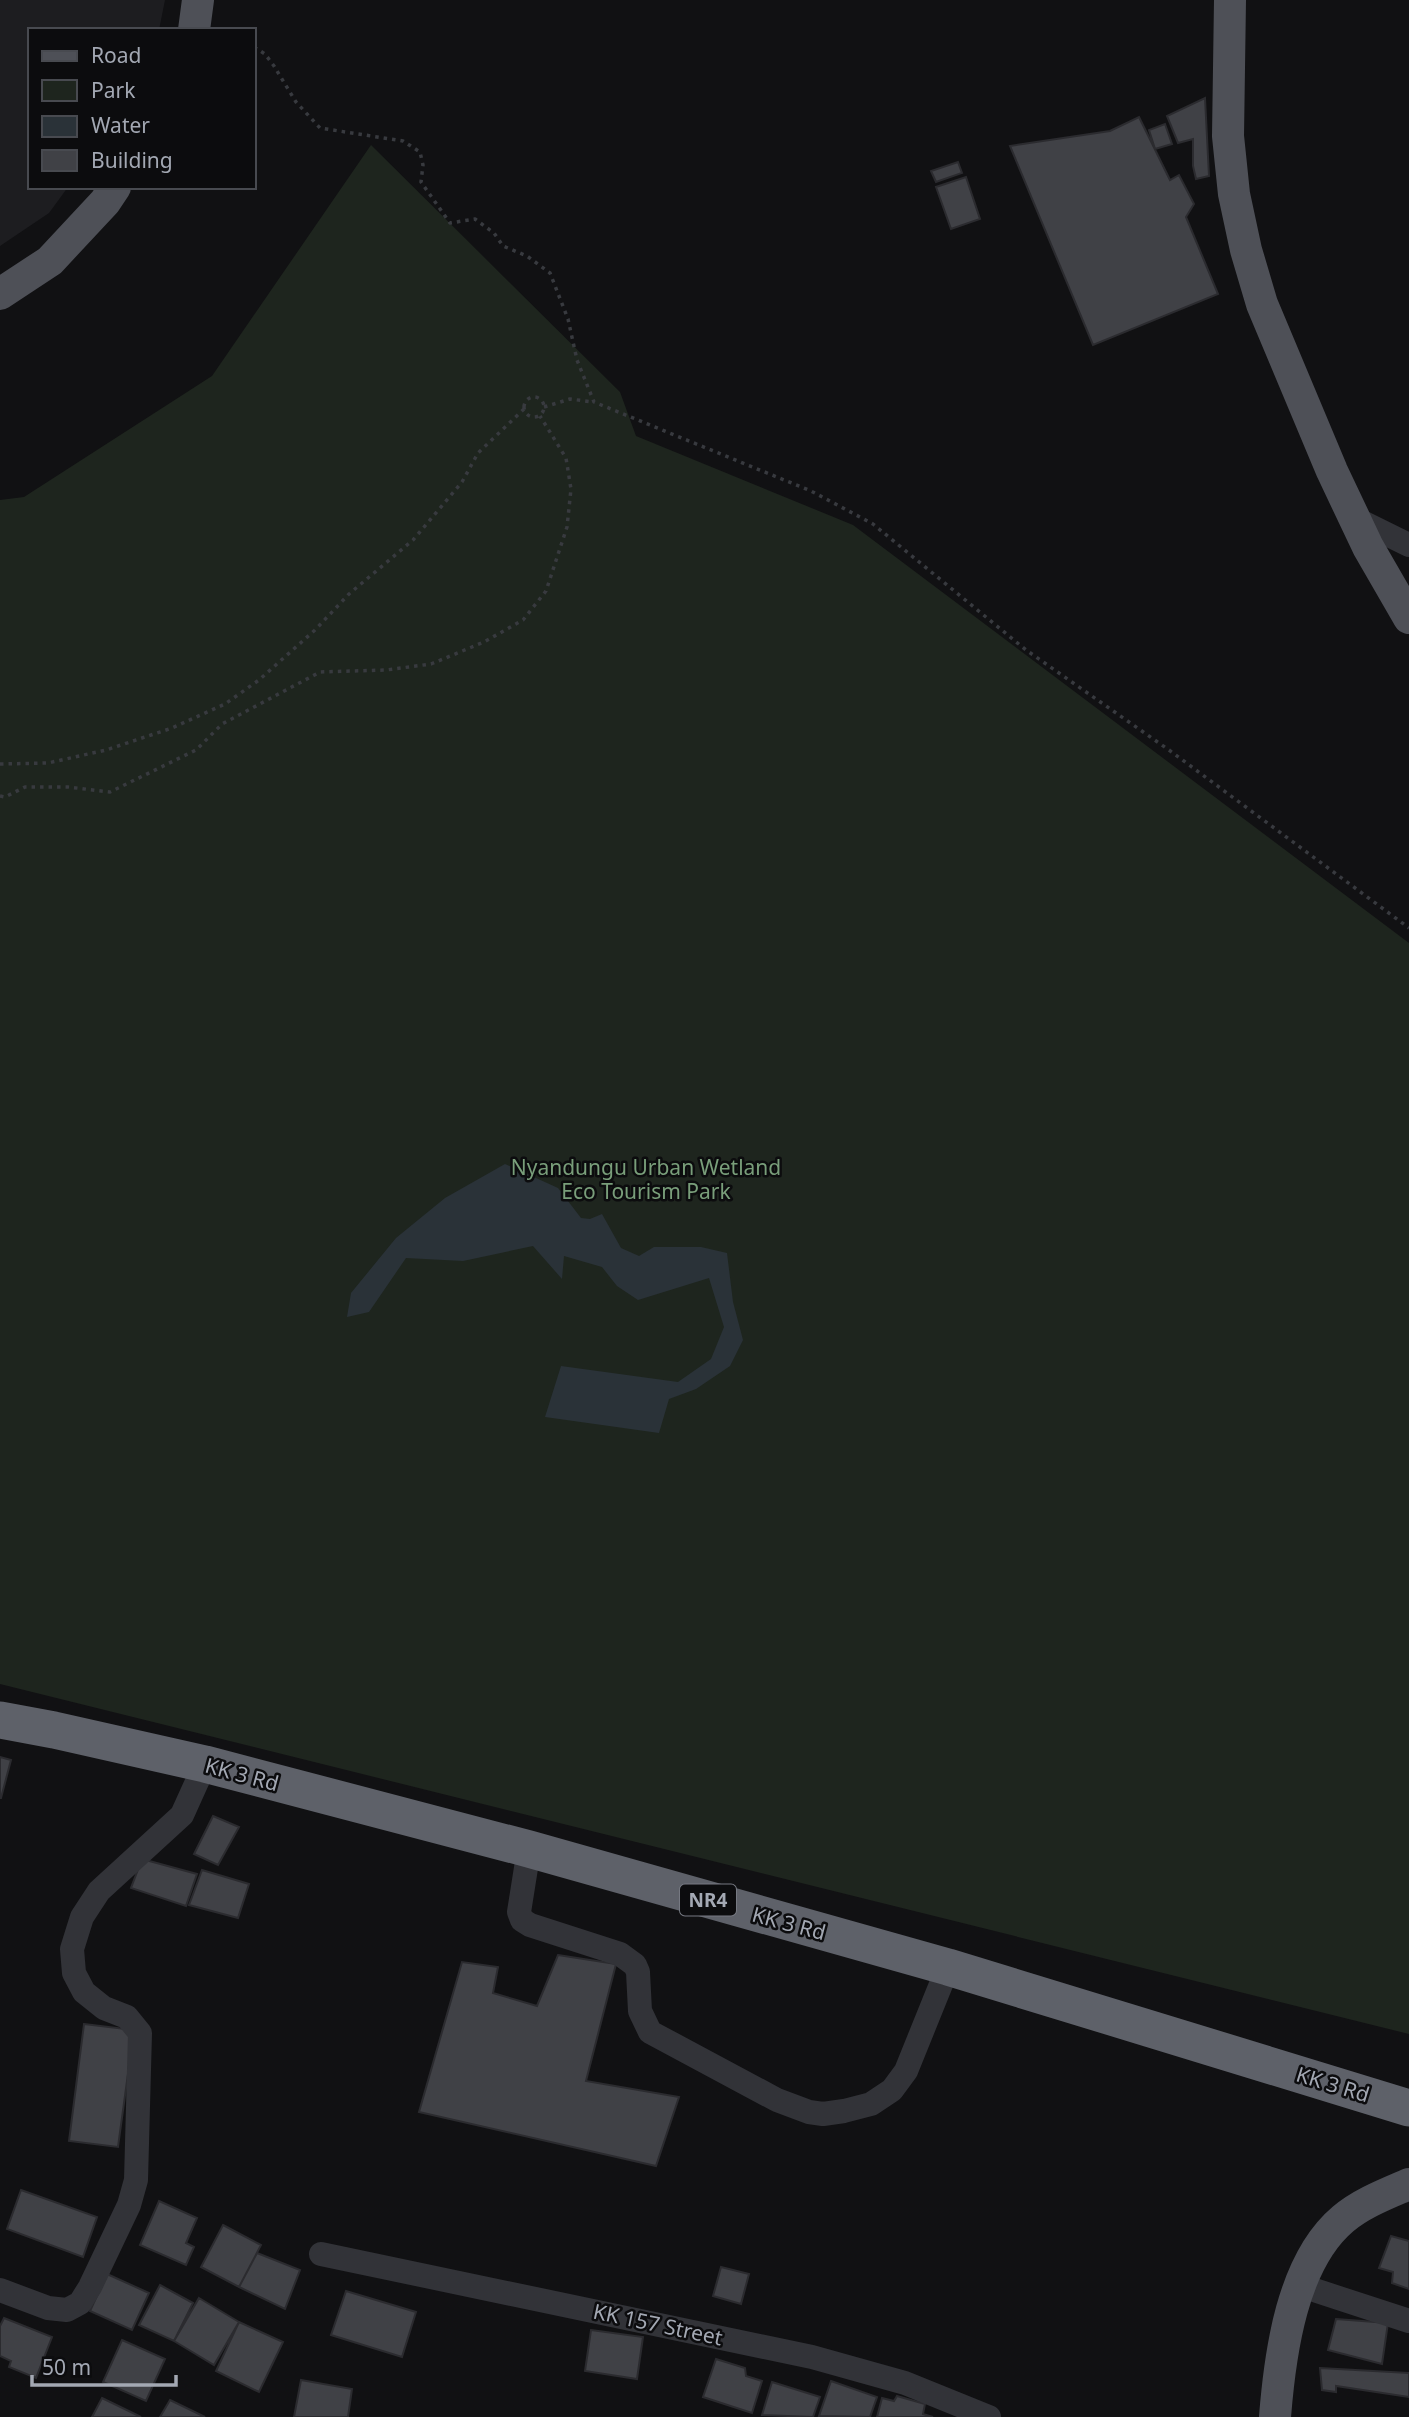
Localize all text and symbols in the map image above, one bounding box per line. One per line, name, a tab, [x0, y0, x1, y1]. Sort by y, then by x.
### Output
legend	[28, 28, 256, 189]
text: Road	[91, 41, 141, 69]
text: Park	[91, 76, 136, 104]
text: Water	[91, 111, 150, 139]
text: Building	[91, 146, 173, 174]
park label: Nyandungu Urban Wetland Eco Tourism Park	[511, 1153, 781, 1205]
street label: KK 3 Rd	[202, 1751, 282, 1797]
road number: NR4	[680, 1884, 736, 1916]
street label: KK 3 Rd	[749, 1900, 829, 1946]
street label: KK 3 Rd	[1293, 2060, 1373, 2108]
street label: KK 157 Street	[591, 2297, 726, 2351]
scale bar	[32, 2344, 175, 2388]
text: 50 m	[42, 2353, 91, 2381]

